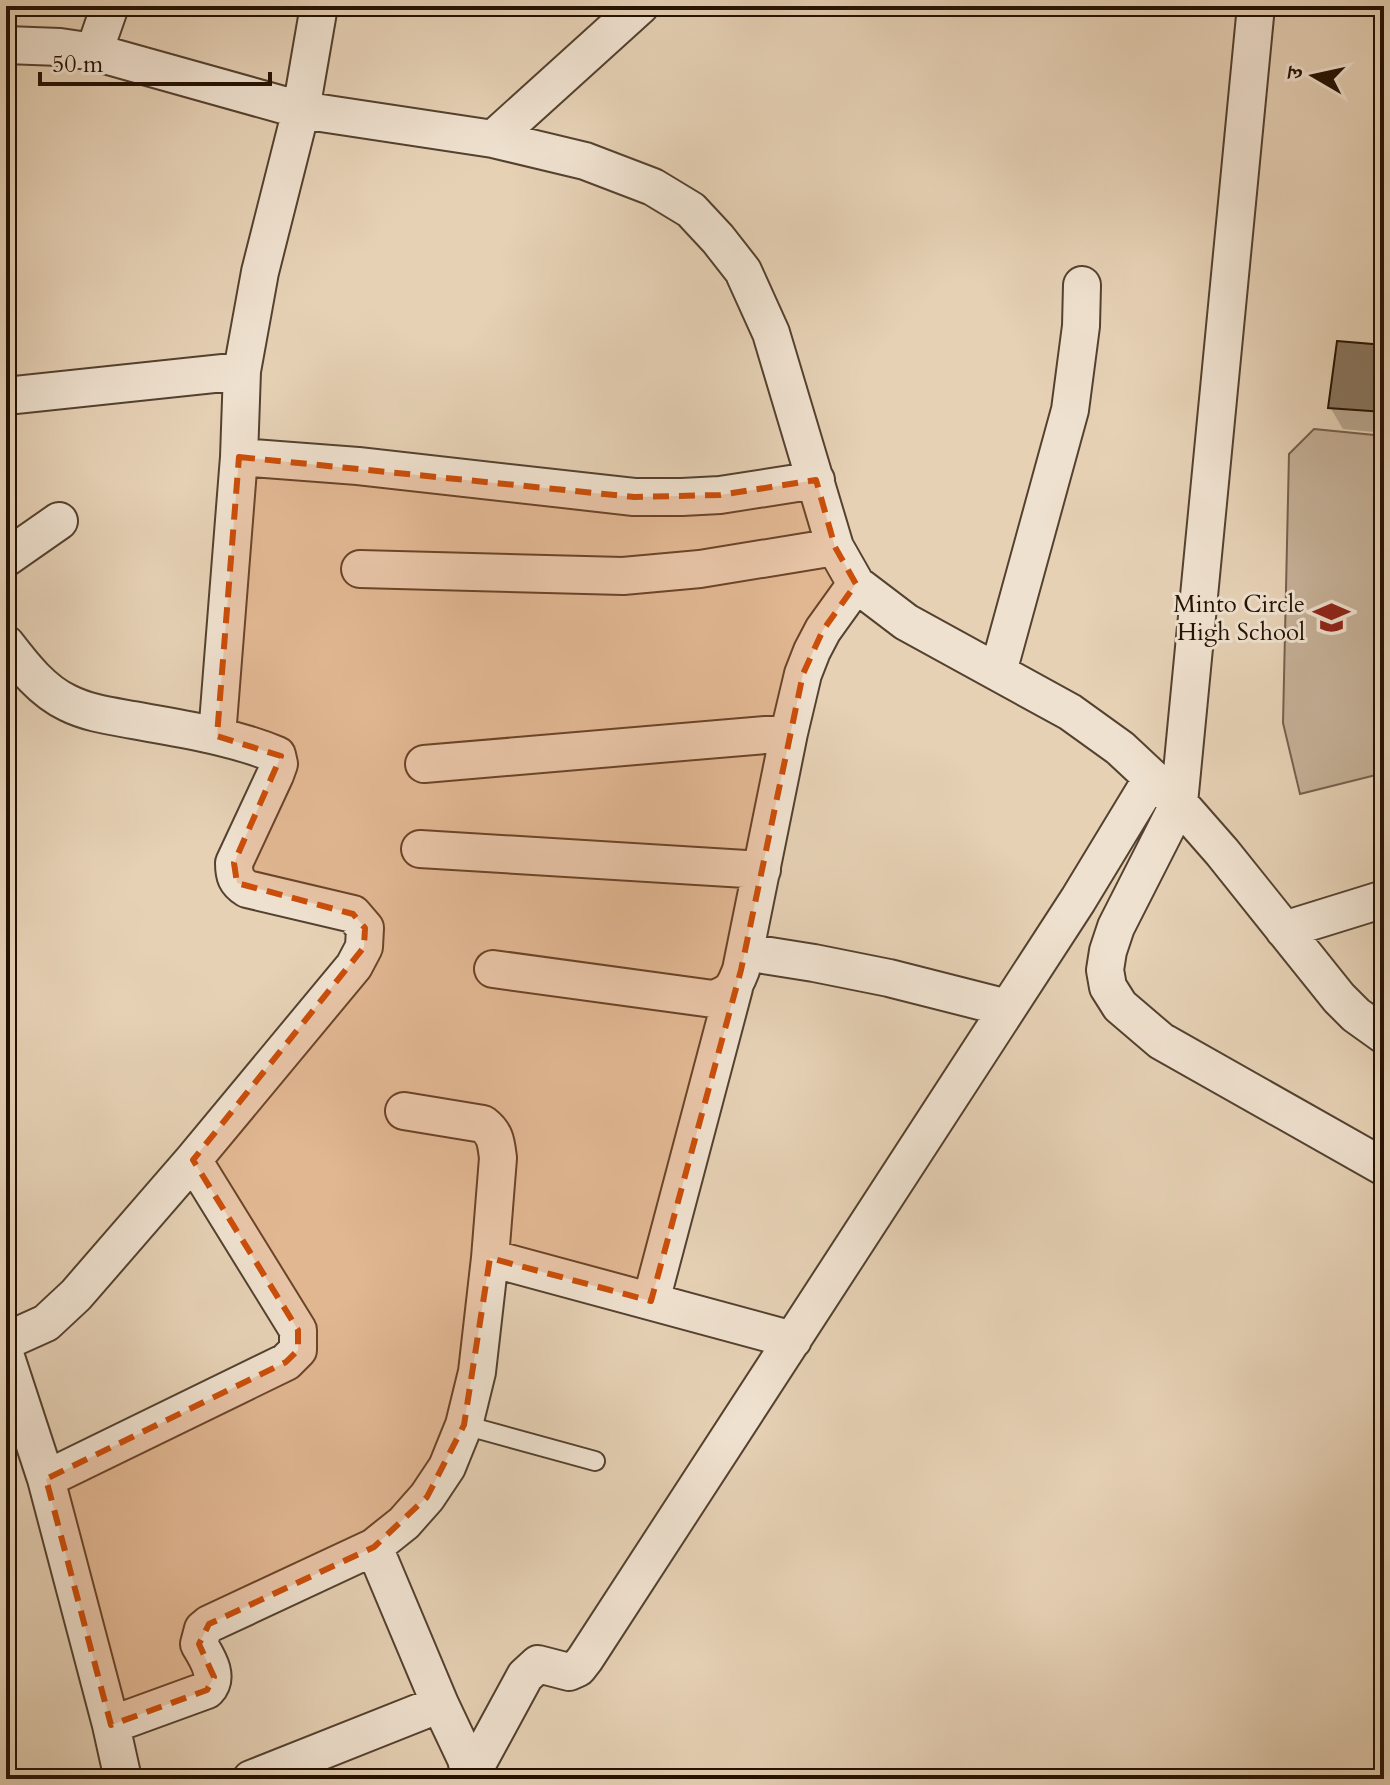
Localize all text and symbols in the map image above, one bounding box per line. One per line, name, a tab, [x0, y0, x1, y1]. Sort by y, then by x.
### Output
scale bar	[40, 36, 270, 86]
north arrow	[1274, 36, 1354, 116]
text: 50 m	[52, 48, 104, 81]
text: उ	[1279, 63, 1311, 83]
place label: Minto Circle High School	[1173, 588, 1305, 649]
school or university icon: Minto Circle High School	[1312, 599, 1350, 637]

